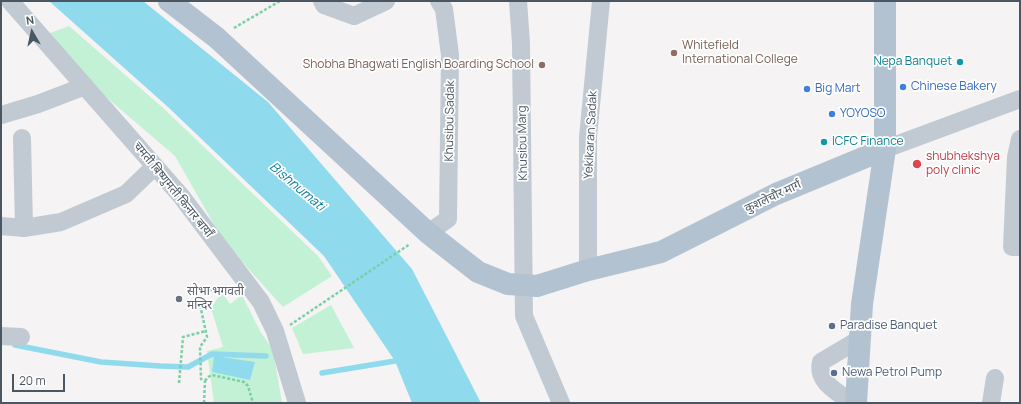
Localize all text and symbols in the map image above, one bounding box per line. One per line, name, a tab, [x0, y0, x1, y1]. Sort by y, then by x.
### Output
north arrow	[12, 12, 52, 52]
text: N	[25, 12, 35, 28]
place label: Whitefield International College	[682, 39, 798, 67]
marker: Whitefield International College	[669, 48, 679, 58]
place label: Nepa Banquet	[874, 55, 952, 69]
marker: Nepa Banquet	[955, 57, 965, 67]
place label: Shobha Bhagwati English Boarding School	[303, 58, 534, 72]
marker: Shobha Bhagwati English Boarding School	[537, 60, 547, 70]
street label: Khusibu Sadak	[442, 80, 458, 162]
place label: Chinese Bakery	[911, 80, 997, 94]
place label: Big Mart	[815, 82, 861, 96]
marker: Chinese Bakery	[898, 82, 908, 92]
marker: Big Mart	[802, 84, 812, 94]
street label: Yekikaran Sadak	[582, 91, 600, 179]
street label: Khusibu Marg	[515, 105, 531, 181]
place label: YOYOSO	[840, 107, 885, 121]
marker: YOYOSO	[827, 109, 837, 119]
place label: ICFC Finance	[832, 135, 904, 149]
marker: ICFC Finance	[819, 137, 829, 147]
street label: चमती बिष्णुमती किनार बायाँ	[130, 139, 216, 241]
place label: shubhekshya poly clinic	[926, 150, 1000, 178]
marker: shubhekshya poly clinic	[911, 158, 923, 170]
water label: Bishnumati	[266, 159, 328, 215]
street label: कुशलेचौर मार्ग	[743, 178, 803, 216]
place label: सोभा भगवती मन्दिर	[187, 285, 244, 313]
marker: सोभा भगवती मन्दिर	[174, 294, 184, 304]
place label: Paradise Banquet	[840, 319, 937, 333]
marker: Paradise Banquet	[827, 321, 837, 331]
scale bar	[14, 366, 67, 392]
place label: Newa Petrol Pump	[842, 366, 942, 380]
marker: Newa Petrol Pump	[829, 368, 839, 378]
text: 20 m	[19, 372, 46, 389]

